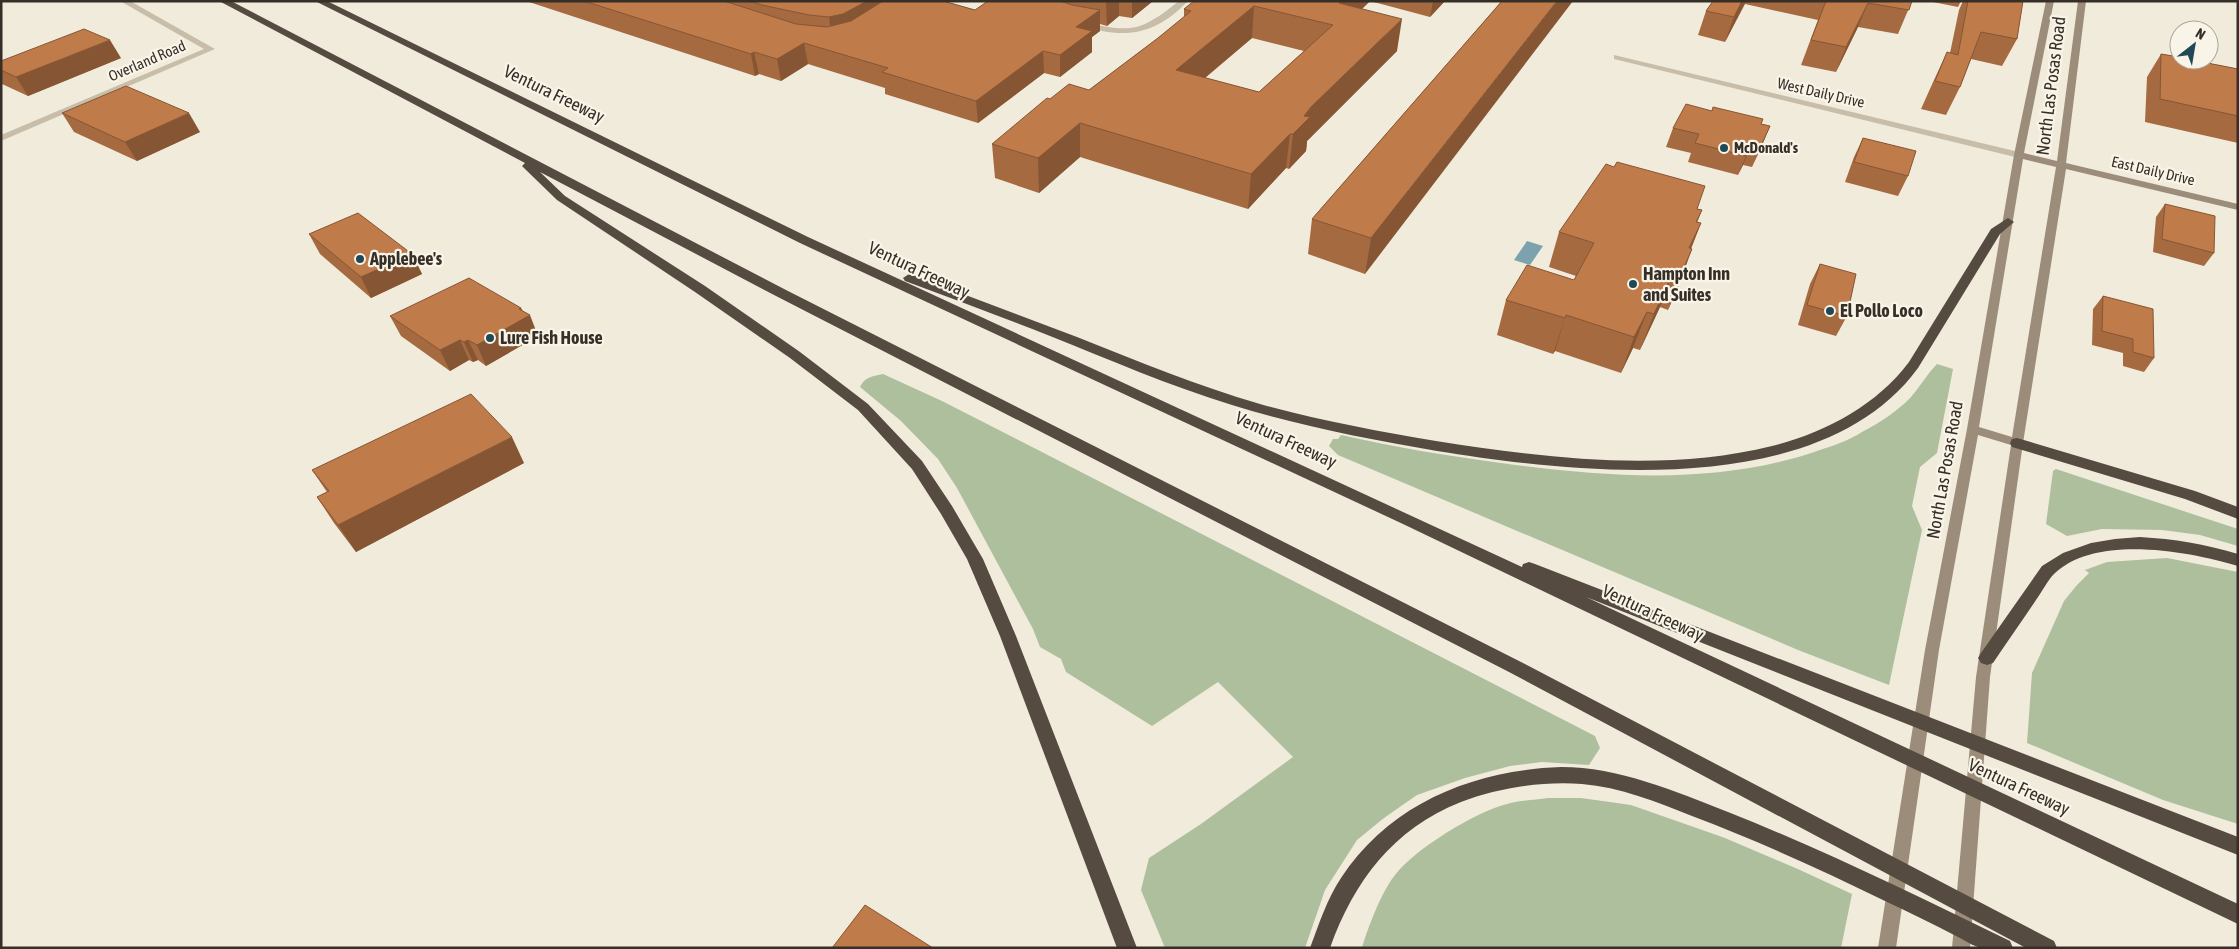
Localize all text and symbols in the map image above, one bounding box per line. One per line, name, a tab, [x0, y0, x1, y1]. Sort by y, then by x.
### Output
street label: North Las Posas Road	[2032, 15, 2069, 157]
north arrow	[2169, 20, 2219, 70]
text: N	[2193, 25, 2208, 43]
street label: Overland Road	[106, 37, 188, 84]
street label: Ventura Freeway	[500, 60, 608, 127]
street label: West Daily Drive	[1776, 74, 1867, 111]
place label: McDonald's	[1734, 139, 1799, 156]
marker: McDonald's	[1718, 142, 1730, 154]
street label: East Daily Drive	[2110, 153, 2197, 188]
street label: Ventura Freeway	[865, 237, 973, 302]
place label: Applebee's	[369, 248, 443, 269]
marker: Applebee's	[354, 253, 366, 265]
place label: Hampton Inn and Suites	[1643, 263, 1730, 305]
marker: Hampton Inn and Suites	[1627, 278, 1639, 290]
place label: El Pollo Loco	[1840, 300, 1923, 321]
marker: El Pollo Loco	[1824, 305, 1836, 317]
place label: Lure Fish House	[500, 327, 603, 348]
marker: Lure Fish House	[484, 332, 496, 344]
street label: North Las Posas Road	[1922, 399, 1967, 541]
street label: Ventura Freeway	[1232, 407, 1340, 472]
street label: Ventura Freeway	[1599, 580, 1707, 645]
street label: Ventura Freeway	[1965, 754, 2073, 819]

